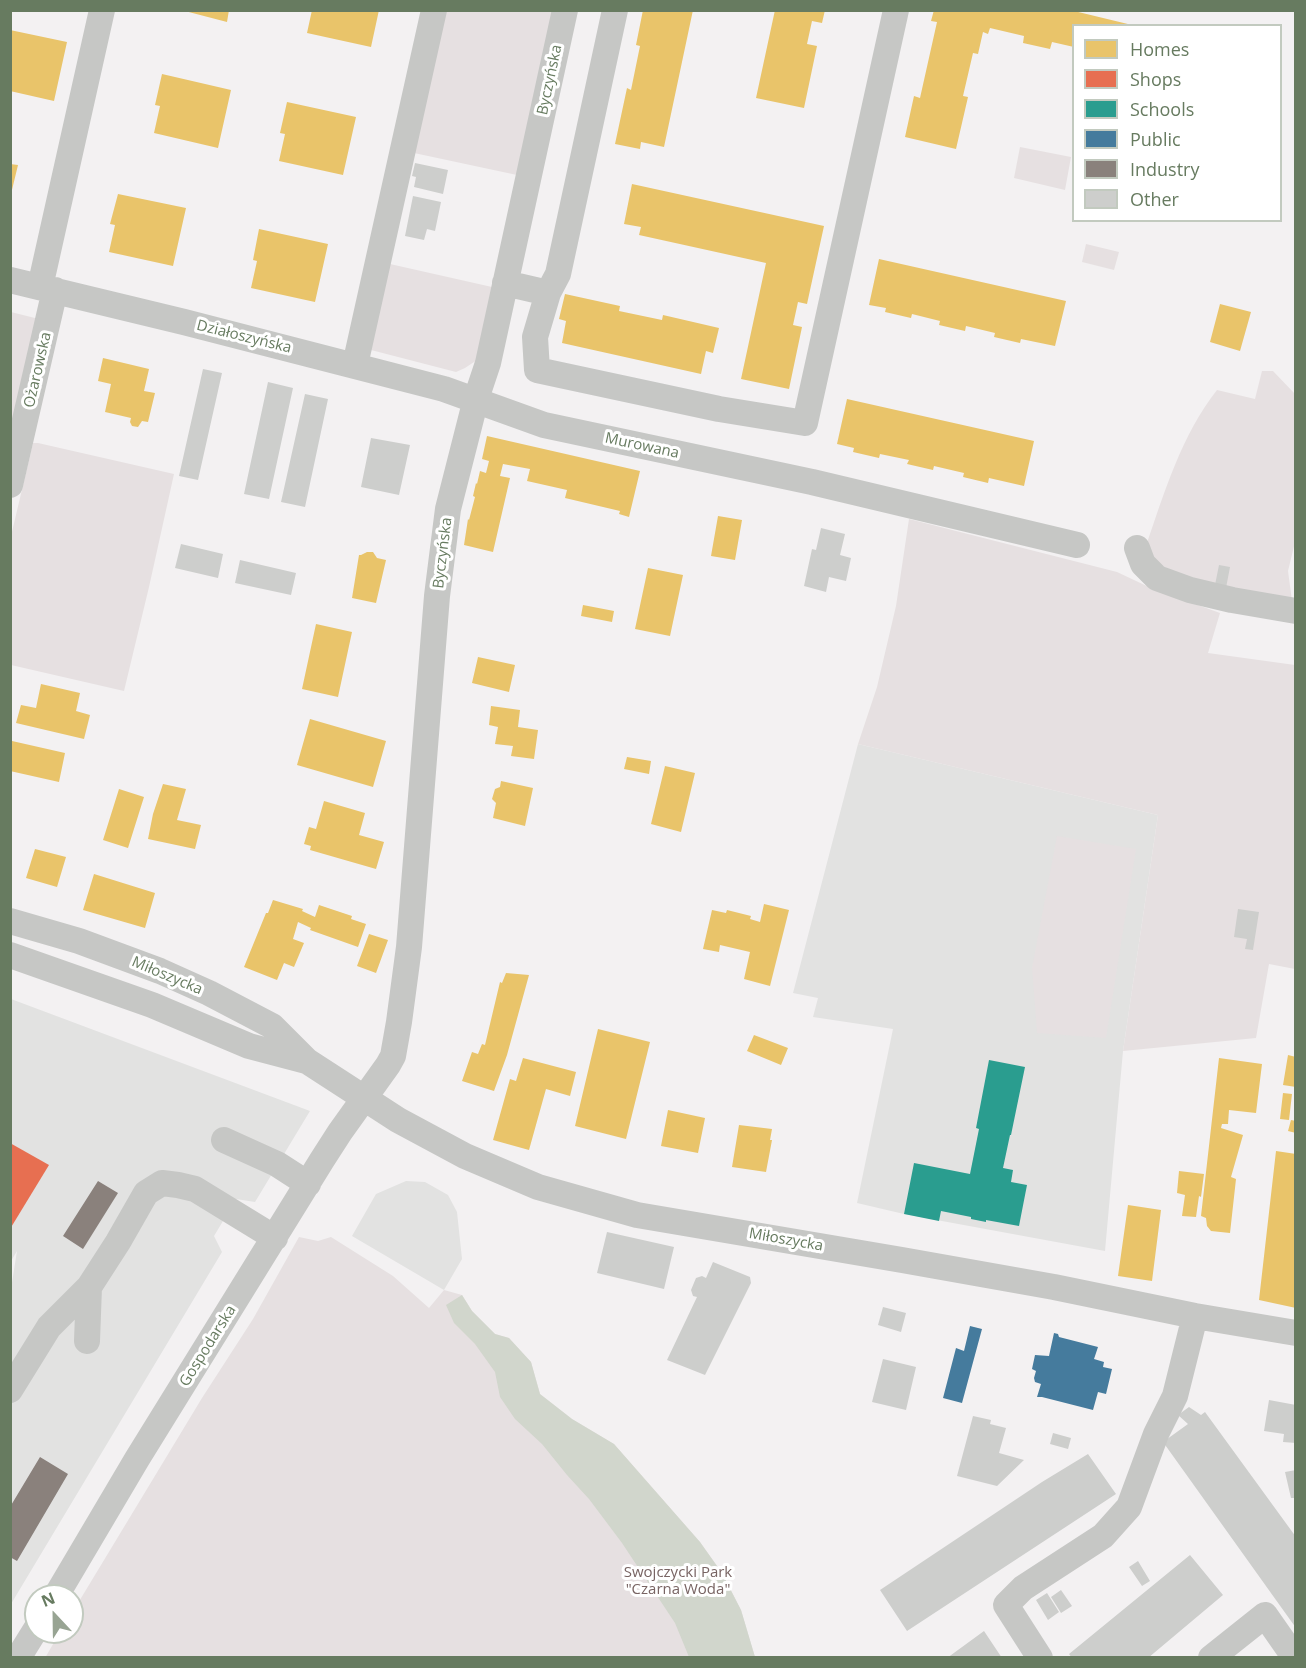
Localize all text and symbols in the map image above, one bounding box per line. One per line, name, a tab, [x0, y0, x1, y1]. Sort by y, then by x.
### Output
legend	[1072, 24, 1282, 222]
text: Homes	[1130, 37, 1189, 61]
street label: Byczyńska	[534, 43, 566, 117]
text: Shops	[1130, 67, 1181, 91]
text: Schools	[1130, 97, 1194, 121]
text: Public	[1130, 127, 1181, 151]
text: Industry	[1130, 157, 1200, 181]
text: Other	[1130, 187, 1179, 211]
street label: Działoszyńska	[195, 317, 293, 357]
street label: Ożarowska	[21, 330, 55, 410]
street label: Murowana	[603, 429, 681, 463]
street label: Byczyńska	[430, 516, 456, 590]
street label: Miłoszycka	[129, 953, 205, 999]
street label: Miłoszycka	[747, 1225, 825, 1255]
street label: Gospodarska	[176, 1302, 240, 1390]
park label: Swojczycki Park "Czarna Woda"	[624, 1564, 732, 1599]
north arrow	[24, 1584, 84, 1644]
text: N	[38, 1587, 58, 1612]

